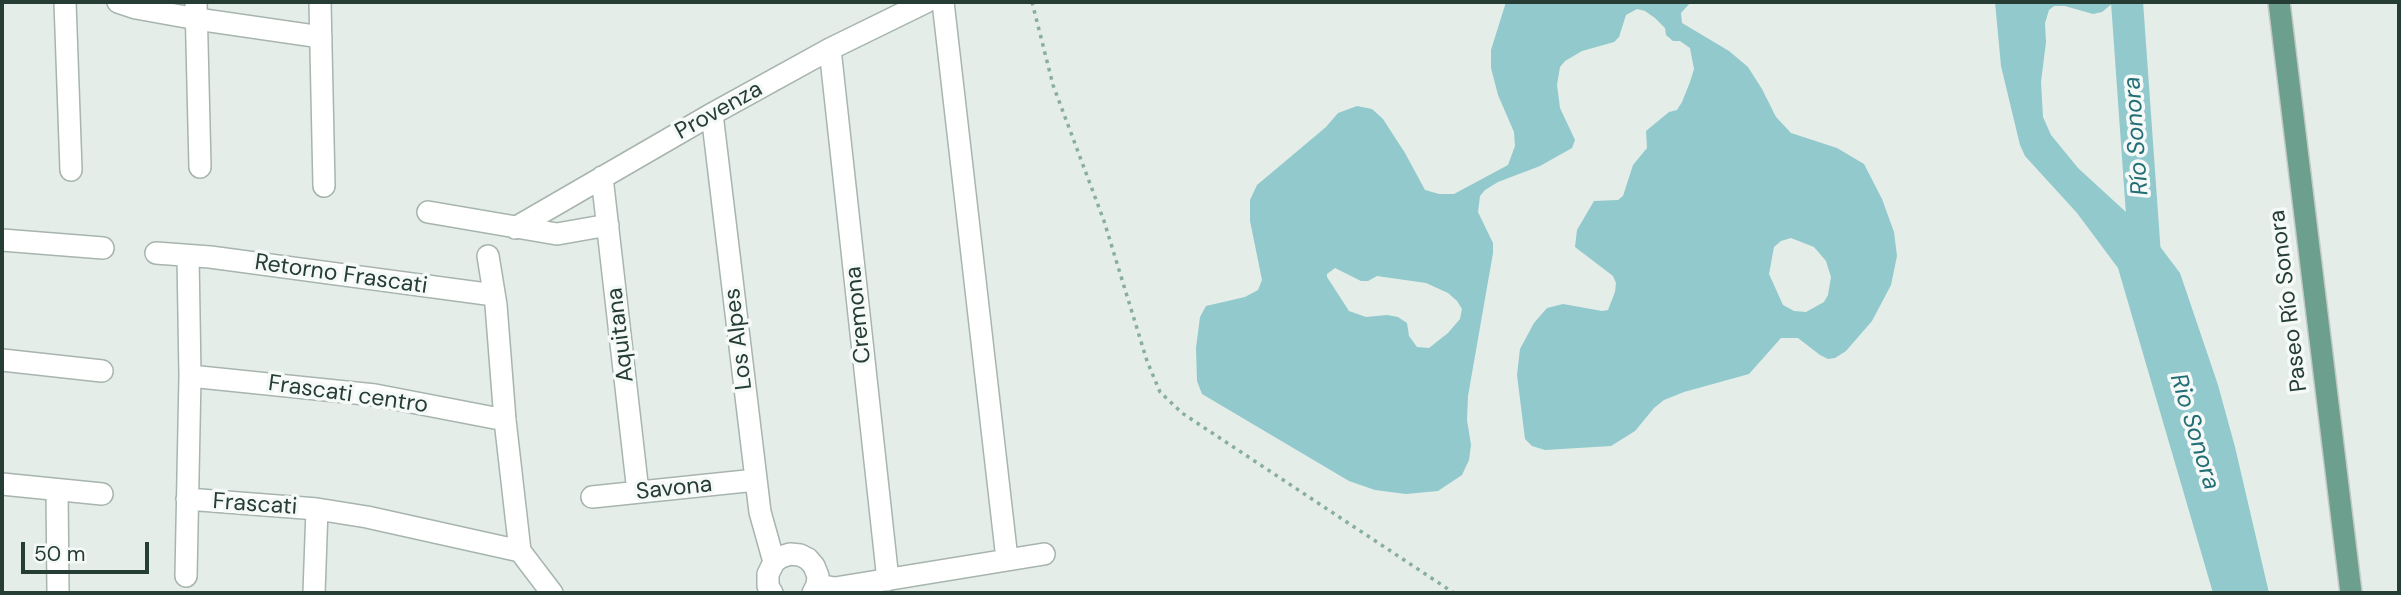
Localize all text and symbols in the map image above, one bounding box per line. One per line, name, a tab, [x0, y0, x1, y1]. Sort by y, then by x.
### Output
street label: Provenza	[671, 76, 767, 146]
water label: Río Sonora	[2118, 76, 2156, 196]
street label: Paseo Río Sonora	[2264, 208, 2314, 394]
street label: Retorno Frascati	[253, 249, 429, 301]
street label: Cremona	[840, 265, 878, 365]
street label: Aquitana	[602, 286, 640, 384]
street label: Los Alpes	[719, 287, 759, 391]
street label: Frascati centro	[266, 370, 430, 420]
water label: Rio Sonora	[2163, 371, 2225, 493]
street label: Savona	[635, 471, 713, 507]
street label: Frascati	[212, 488, 298, 522]
scale bar	[24, 528, 152, 572]
text: 50 m	[34, 540, 85, 568]

